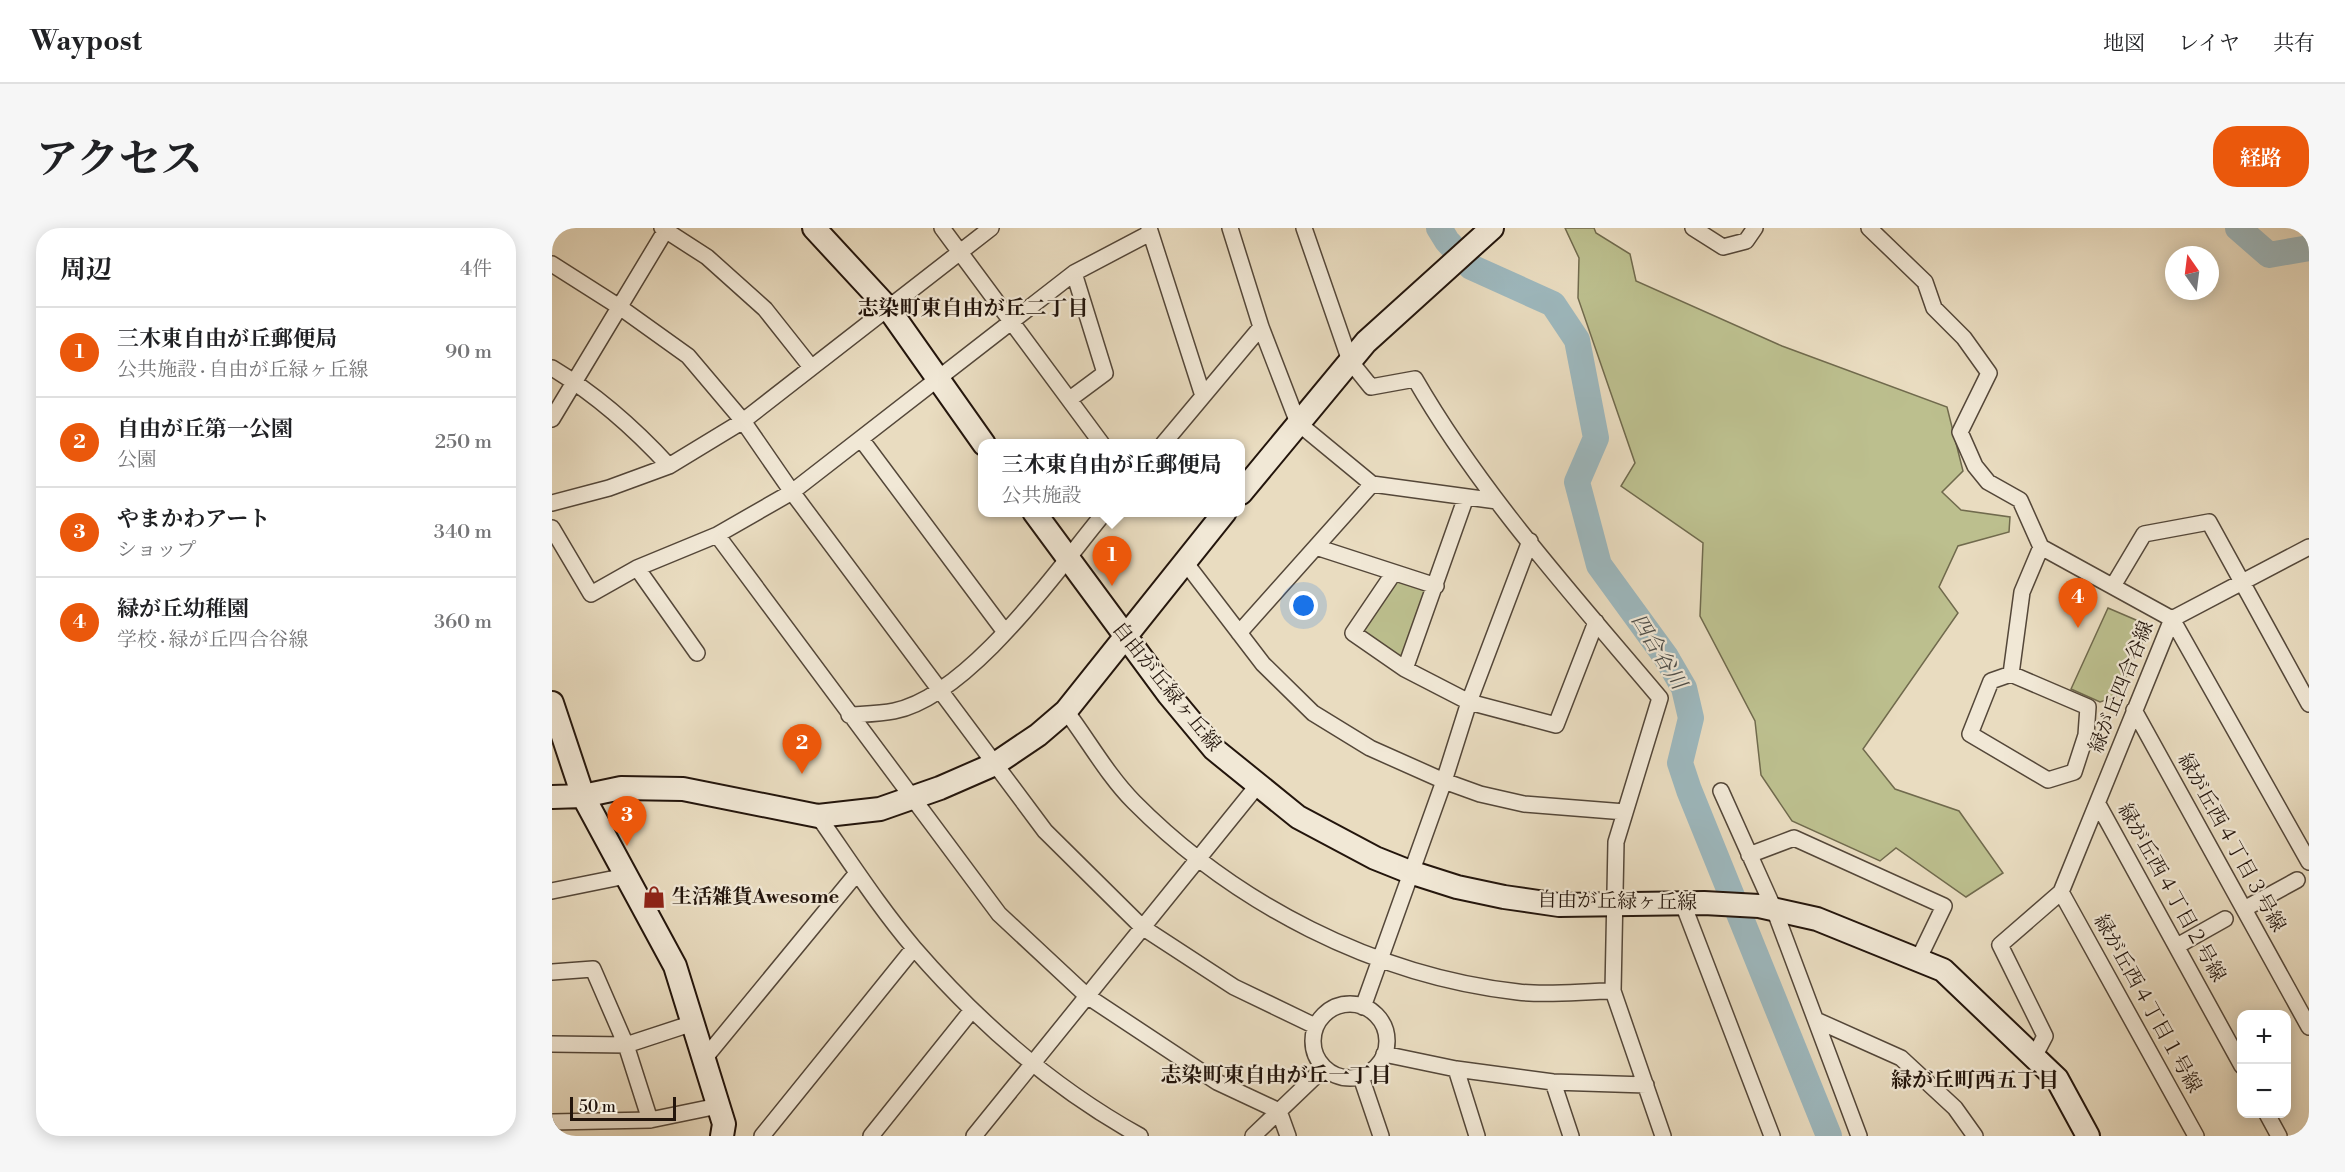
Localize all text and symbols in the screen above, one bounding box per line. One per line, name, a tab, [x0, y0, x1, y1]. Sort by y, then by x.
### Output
text: Waypost	[30, 24, 142, 59]
text: 地図	[2103, 31, 2145, 57]
text: レイヤ	[2178, 31, 2240, 57]
text: 共有	[2273, 31, 2315, 57]
button: 経路	[2213, 126, 2309, 187]
text: アクセス	[36, 134, 203, 187]
north arrow	[2165, 246, 2219, 300]
text: 周辺	[60, 254, 112, 286]
text: 4件	[460, 257, 492, 282]
district label: 志染町東自由が丘二丁目	[858, 296, 1089, 322]
text: 三木東自由が丘郵便局	[117, 326, 337, 353]
text: 1	[75, 340, 84, 365]
text: 90 m	[445, 340, 492, 365]
text: 公共施設 · 自由が丘緑ヶ丘線	[117, 358, 369, 383]
text: 自由が丘第一公園	[117, 416, 293, 443]
text: 2	[73, 430, 86, 455]
text: 250 m	[435, 430, 492, 455]
popup	[978, 439, 1245, 517]
text: 公園	[117, 448, 157, 473]
text: 三木東自由が丘郵便局	[1001, 452, 1222, 479]
text: 公共施設	[1001, 484, 1081, 509]
text: やまかわアート	[117, 506, 270, 533]
text: 3	[73, 520, 86, 545]
text: 340 m	[434, 520, 492, 545]
pin: 1	[1092, 536, 1132, 586]
text: ショップ	[117, 538, 197, 563]
pin: 4	[2058, 578, 2098, 628]
your location	[1289, 591, 1318, 620]
text: 緑が丘幼稚園	[117, 596, 249, 623]
water label: 四合谷川	[1625, 609, 1692, 696]
text: 4	[73, 610, 86, 635]
text: 360 m	[434, 610, 492, 635]
street label: 自由が丘緑ヶ丘線	[1106, 617, 1226, 757]
street label: 緑が丘四合谷線	[2084, 617, 2160, 757]
text: 学校 · 緑が丘四合谷線	[117, 628, 309, 653]
pin: 2	[782, 724, 822, 774]
street label: 緑が丘西４丁目３号線	[2172, 749, 2290, 937]
pin: 3	[608, 796, 646, 846]
street label: 緑が丘西４丁目２号線	[2112, 799, 2230, 987]
shop icon: 生活雑貨Awesome	[641, 884, 667, 910]
place label: 生活雑貨Awesome	[672, 885, 840, 910]
street label: 自由が丘緑ヶ丘線	[1537, 888, 1697, 916]
street label: 緑が丘西４丁目１号線	[2088, 910, 2206, 1098]
map controls	[2237, 1010, 2291, 1118]
button: +	[2237, 1010, 2291, 1064]
district label: 志染町東自由が丘一丁目	[1161, 1063, 1392, 1089]
button: −	[2237, 1064, 2291, 1118]
district label: 緑が丘町西五丁目	[1891, 1068, 2059, 1094]
scale bar	[570, 1094, 676, 1122]
text: 50 m	[579, 1097, 616, 1117]

